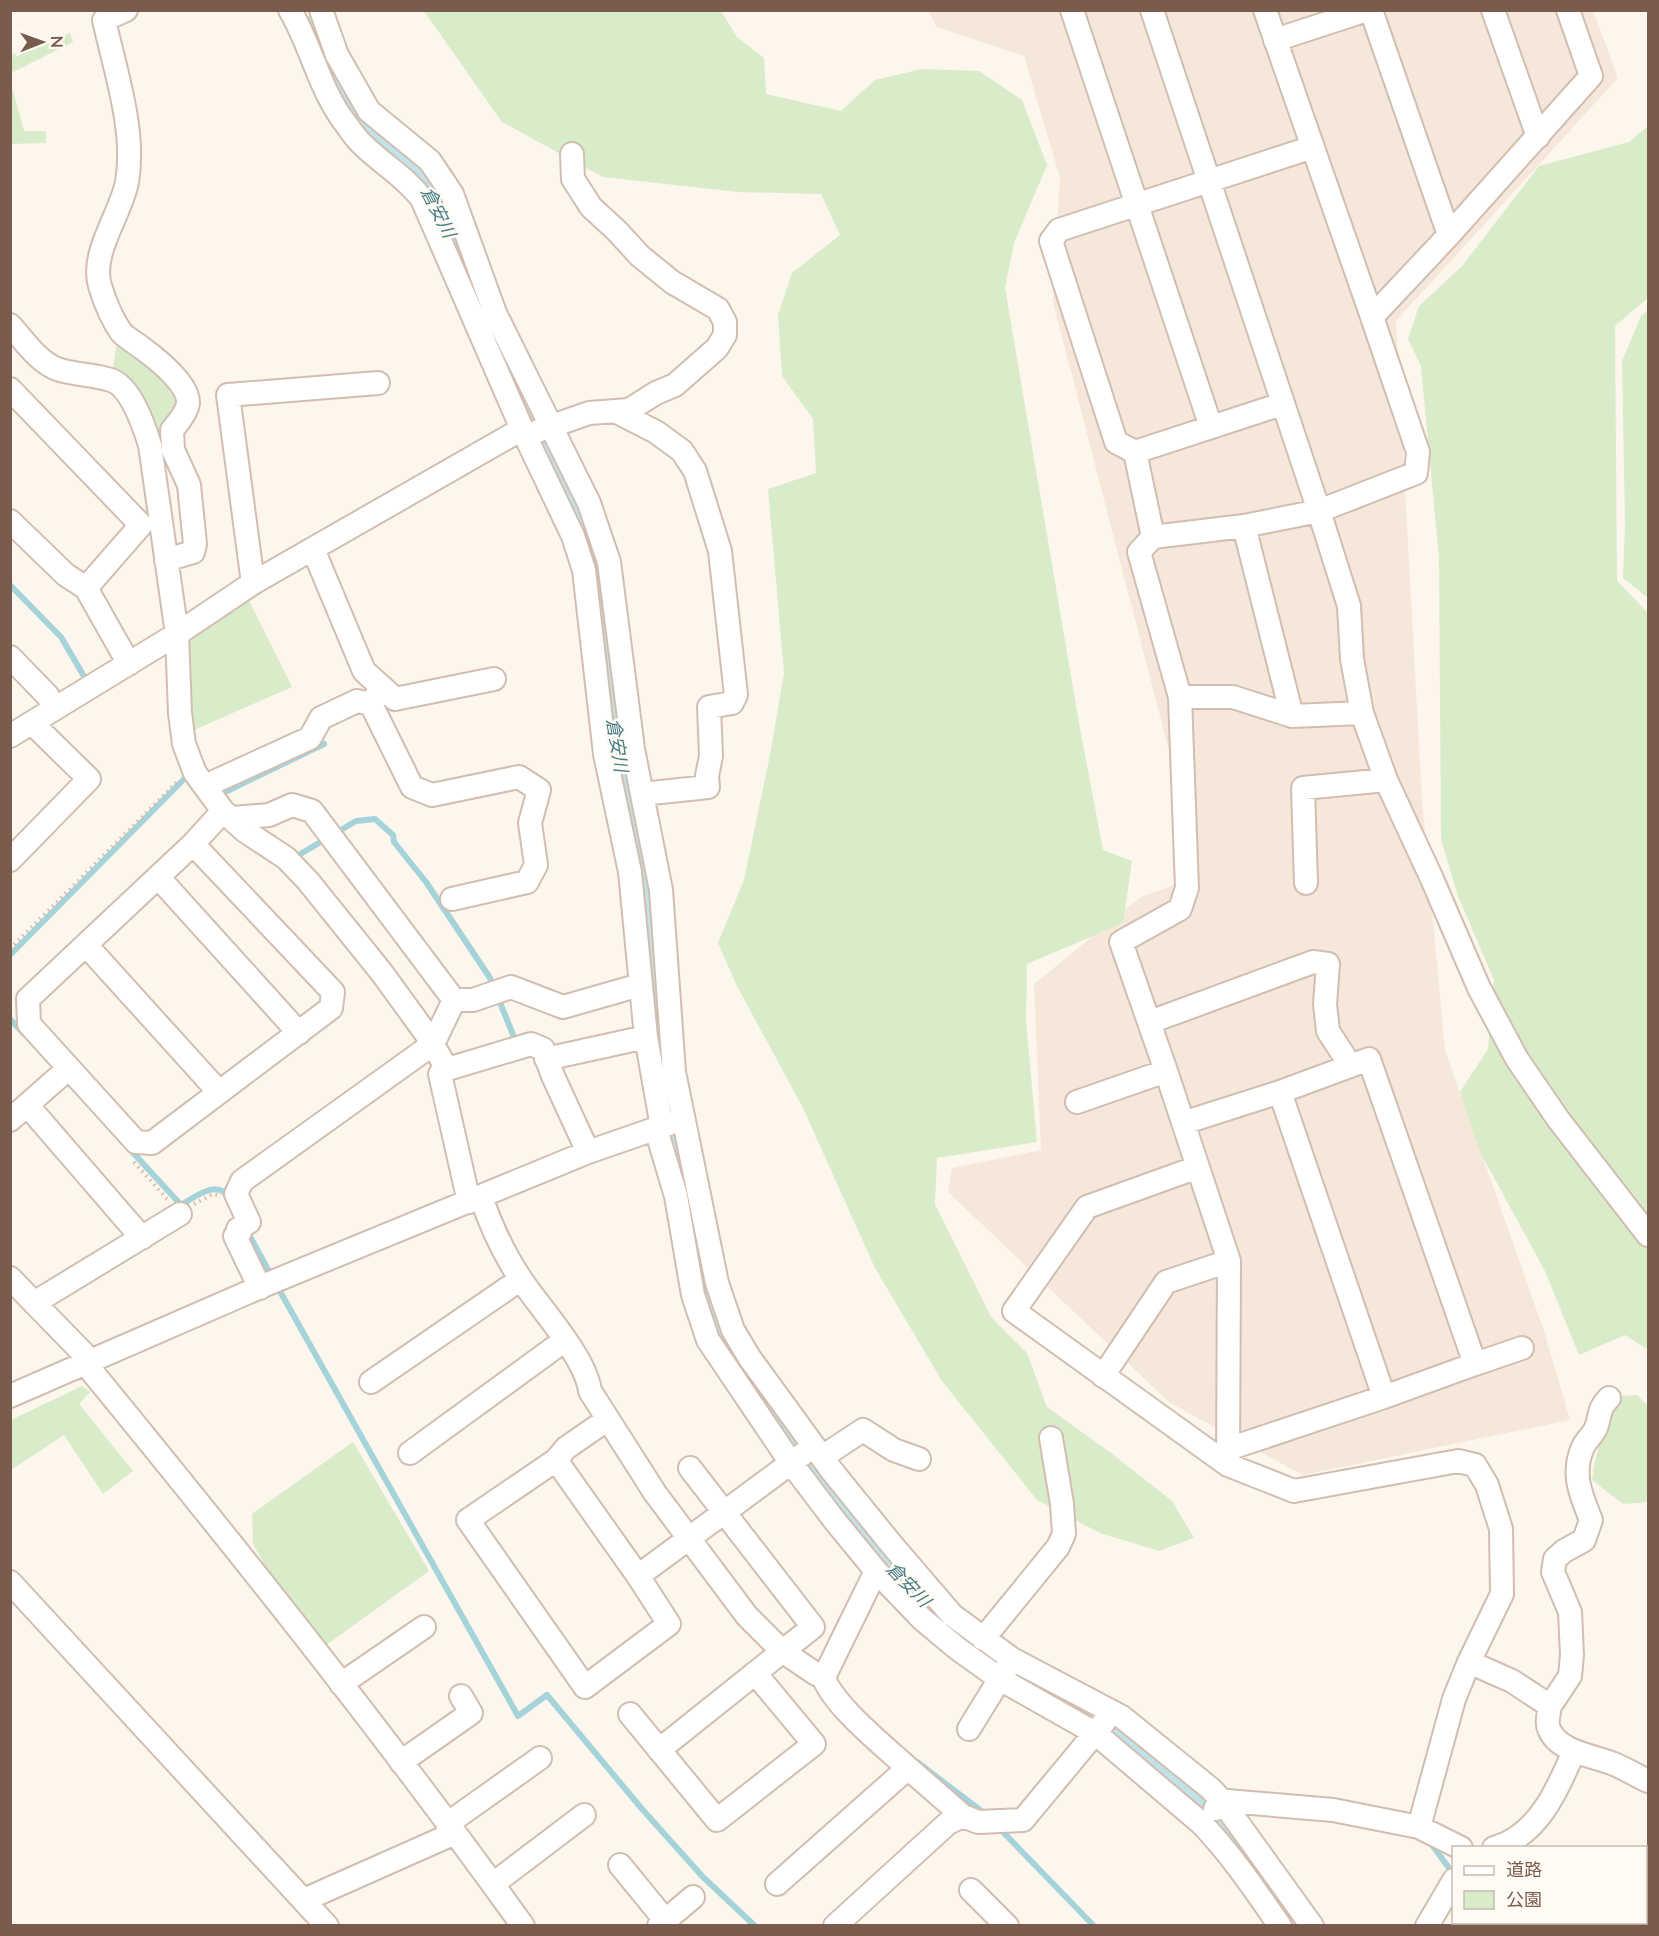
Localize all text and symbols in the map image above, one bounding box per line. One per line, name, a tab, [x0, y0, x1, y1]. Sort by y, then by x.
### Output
north arrow	[12, 12, 72, 72]
text: N	[48, 35, 67, 48]
water label: 倉安川	[417, 183, 462, 243]
water label: 倉安川	[603, 717, 633, 775]
water label: 倉安川	[882, 1557, 937, 1613]
legend	[1452, 1846, 1647, 1924]
text: 道路	[1506, 1858, 1542, 1880]
text: 公園	[1506, 1888, 1542, 1910]

